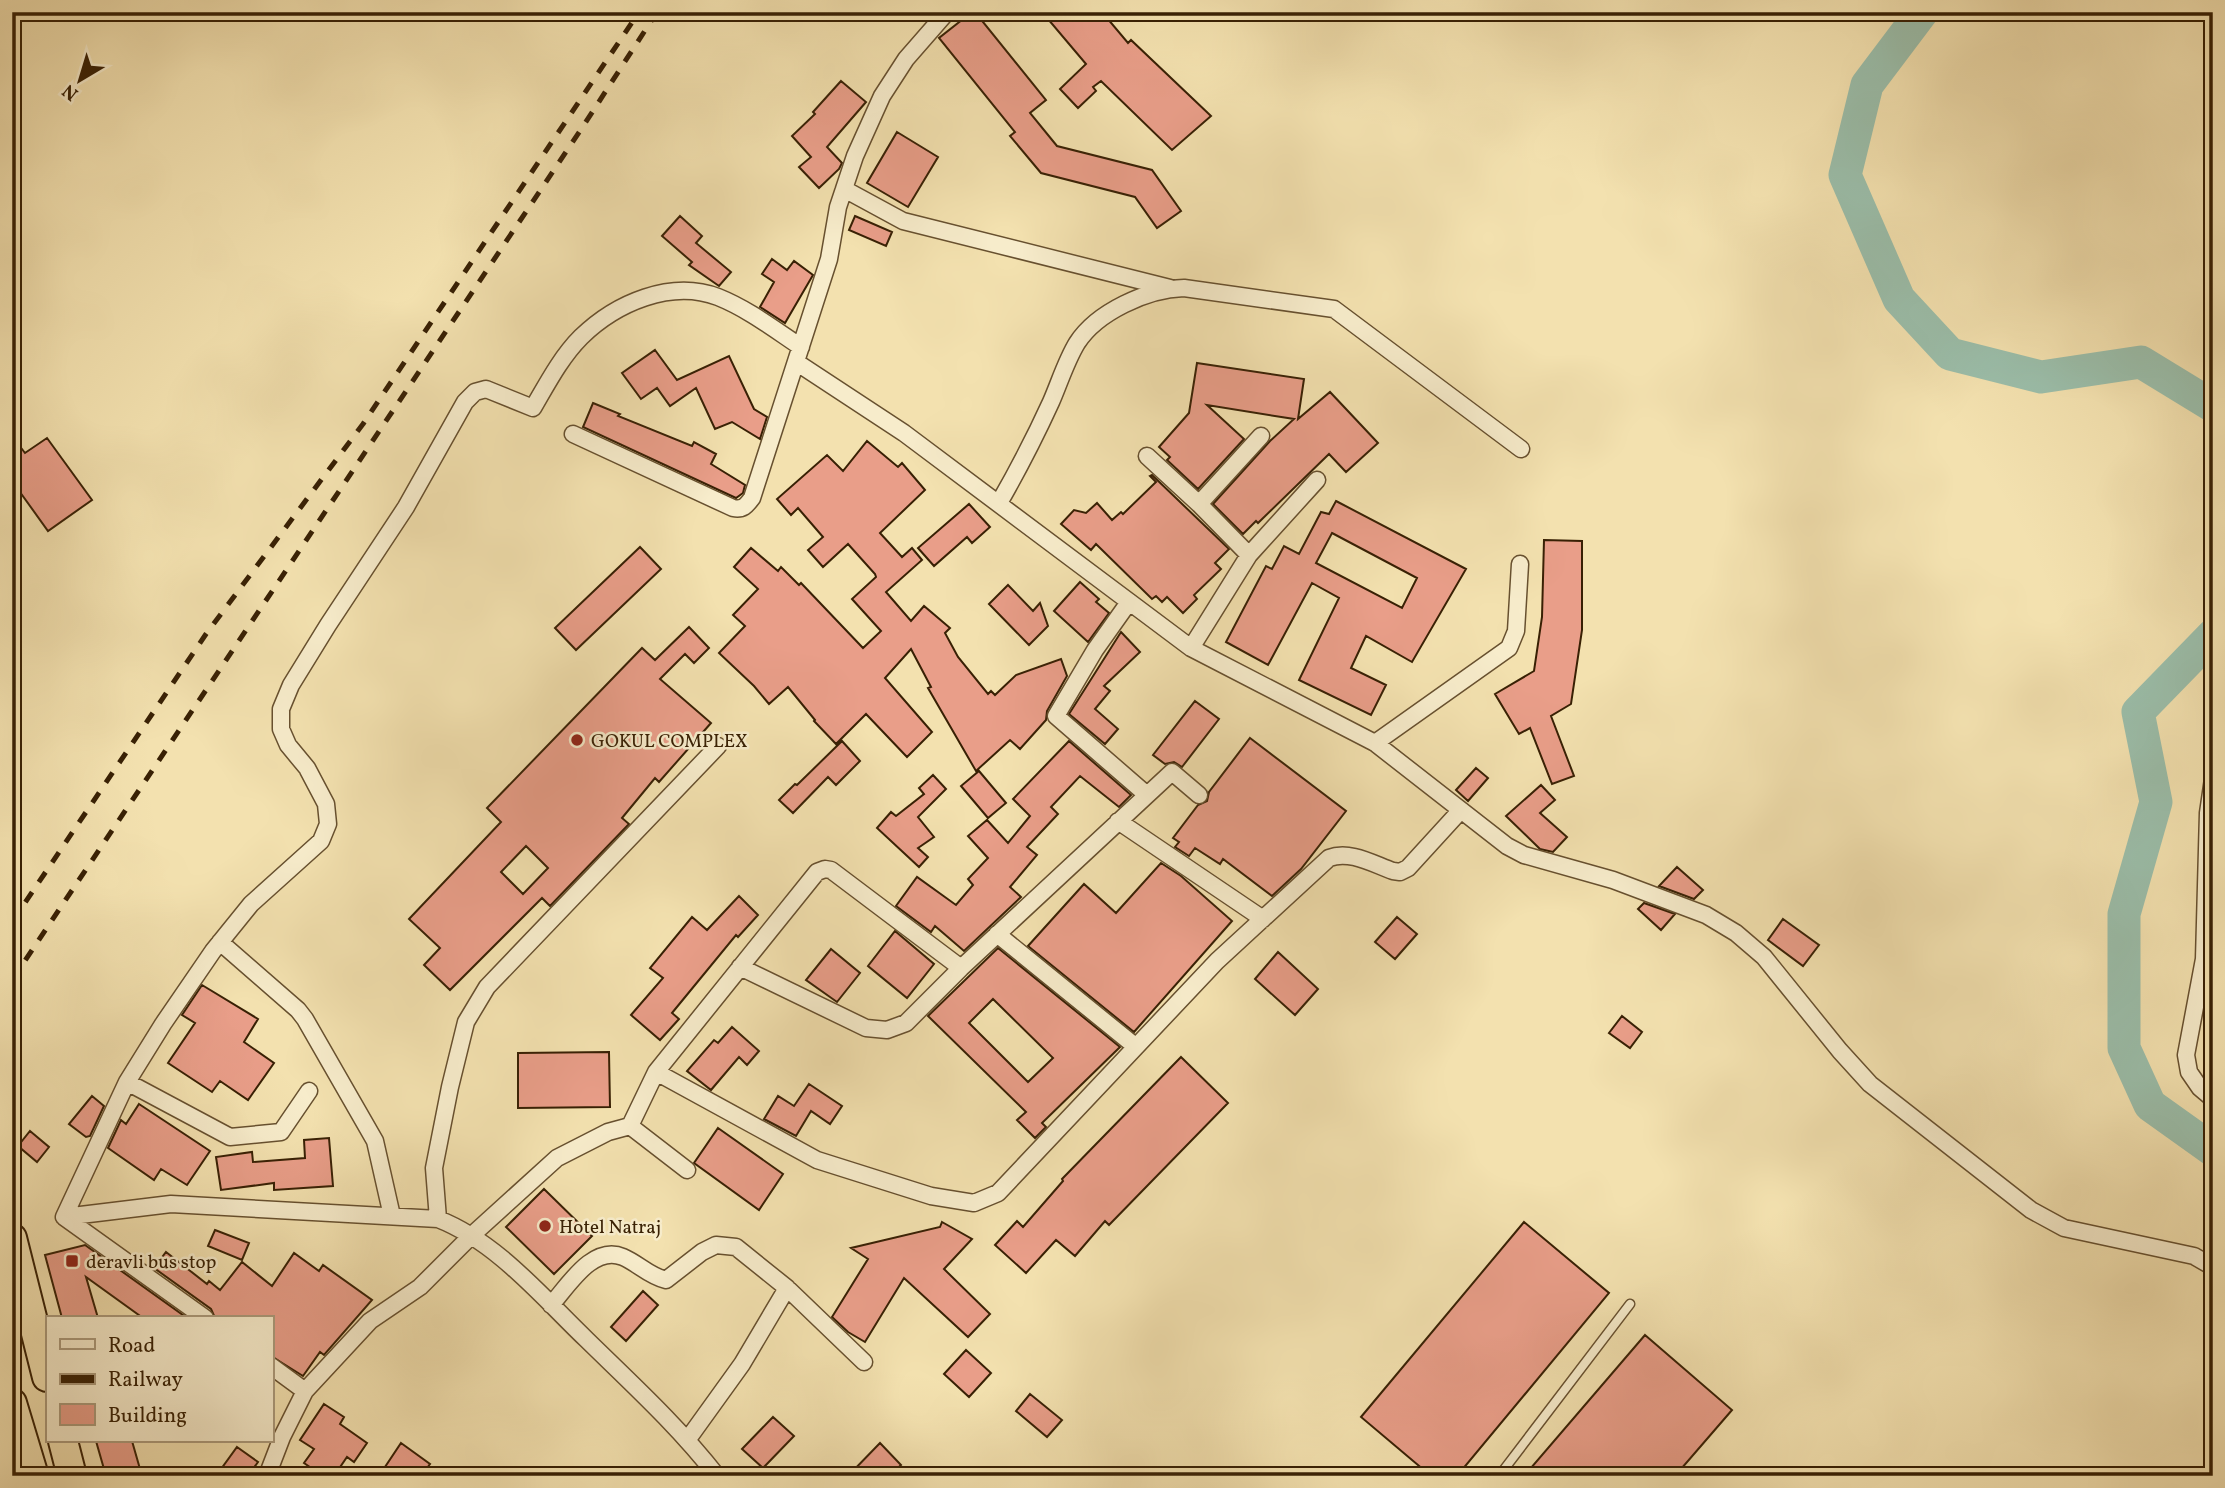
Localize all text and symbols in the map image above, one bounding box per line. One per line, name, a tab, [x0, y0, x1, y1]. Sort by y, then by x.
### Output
north arrow	[46, 46, 116, 116]
text: N	[57, 77, 84, 106]
place label: GOKUL COMPLEX	[591, 729, 748, 755]
marker: GOKUL COMPLEX	[569, 732, 585, 748]
place label: Hotel Natraj	[559, 1215, 661, 1241]
marker: Hotel Natraj	[537, 1218, 553, 1234]
place label: deravli bus stop	[86, 1250, 217, 1276]
marker: deravli bus stop	[64, 1253, 80, 1269]
legend	[46, 1316, 273, 1442]
text: Road	[108, 1332, 155, 1361]
text: Railway	[108, 1366, 184, 1395]
text: Building	[108, 1402, 187, 1431]

